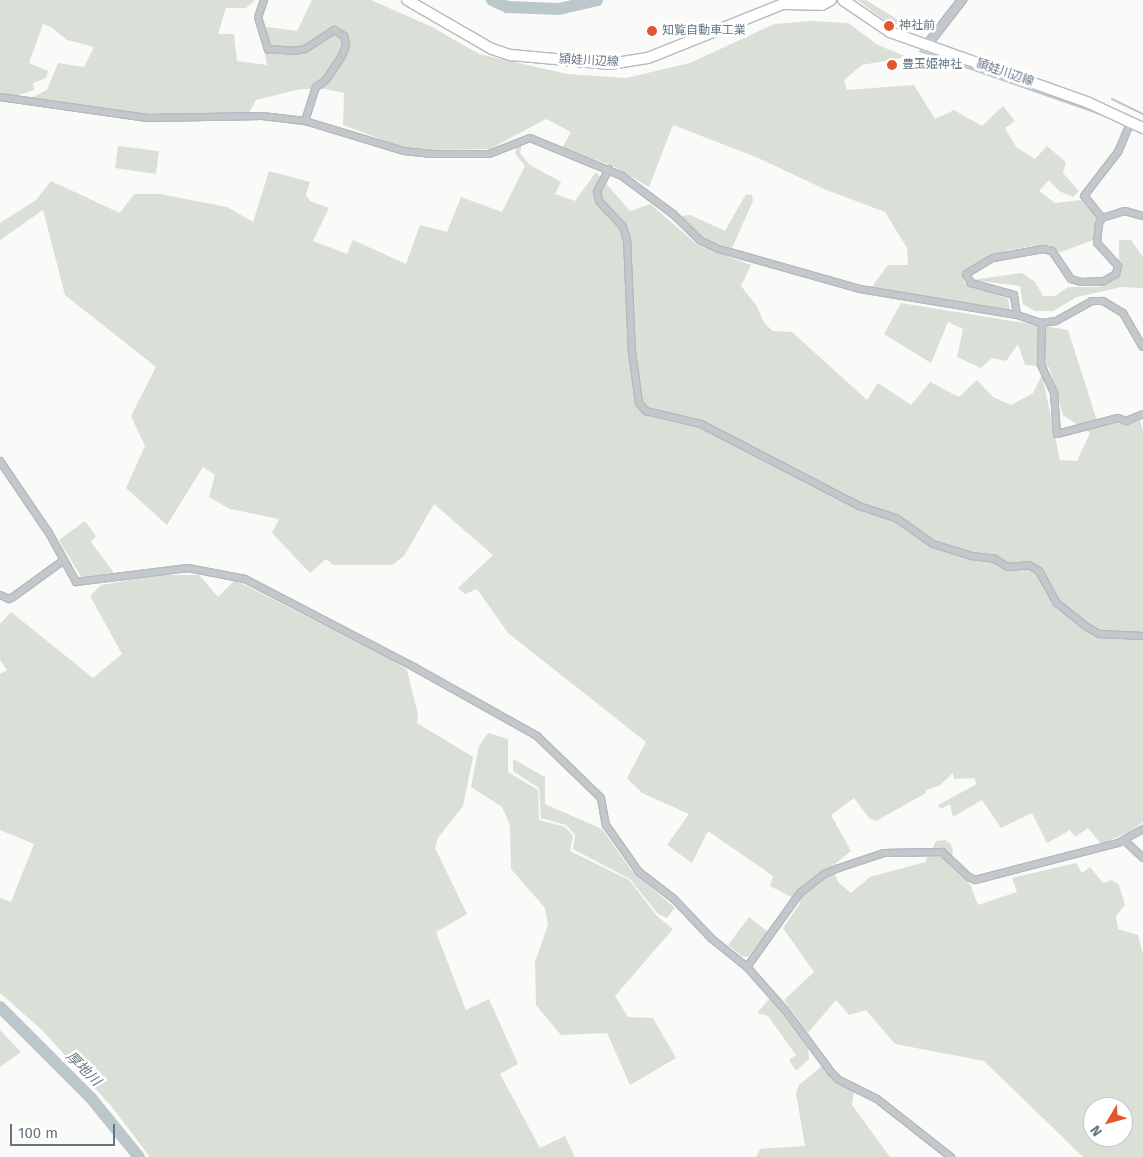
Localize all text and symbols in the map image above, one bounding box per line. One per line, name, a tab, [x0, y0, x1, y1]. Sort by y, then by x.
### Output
place label: 神社前	[899, 19, 935, 33]
marker: 神社前	[883, 20, 895, 32]
place label: 知覧自動車工業	[662, 24, 746, 38]
marker: 知覧自動車工業	[646, 25, 658, 37]
street label: 頴娃川辺線	[559, 52, 619, 70]
street label: 頴娃川辺線	[974, 56, 1036, 90]
place label: 豊玉姫神社	[902, 58, 962, 72]
marker: 豊玉姫神社	[886, 59, 898, 71]
water label: 厚地川	[62, 1048, 104, 1090]
north arrow	[1083, 1097, 1133, 1147]
scale bar	[12, 1114, 118, 1146]
text: N	[1087, 1122, 1106, 1140]
text: 100 m	[18, 1124, 58, 1142]

